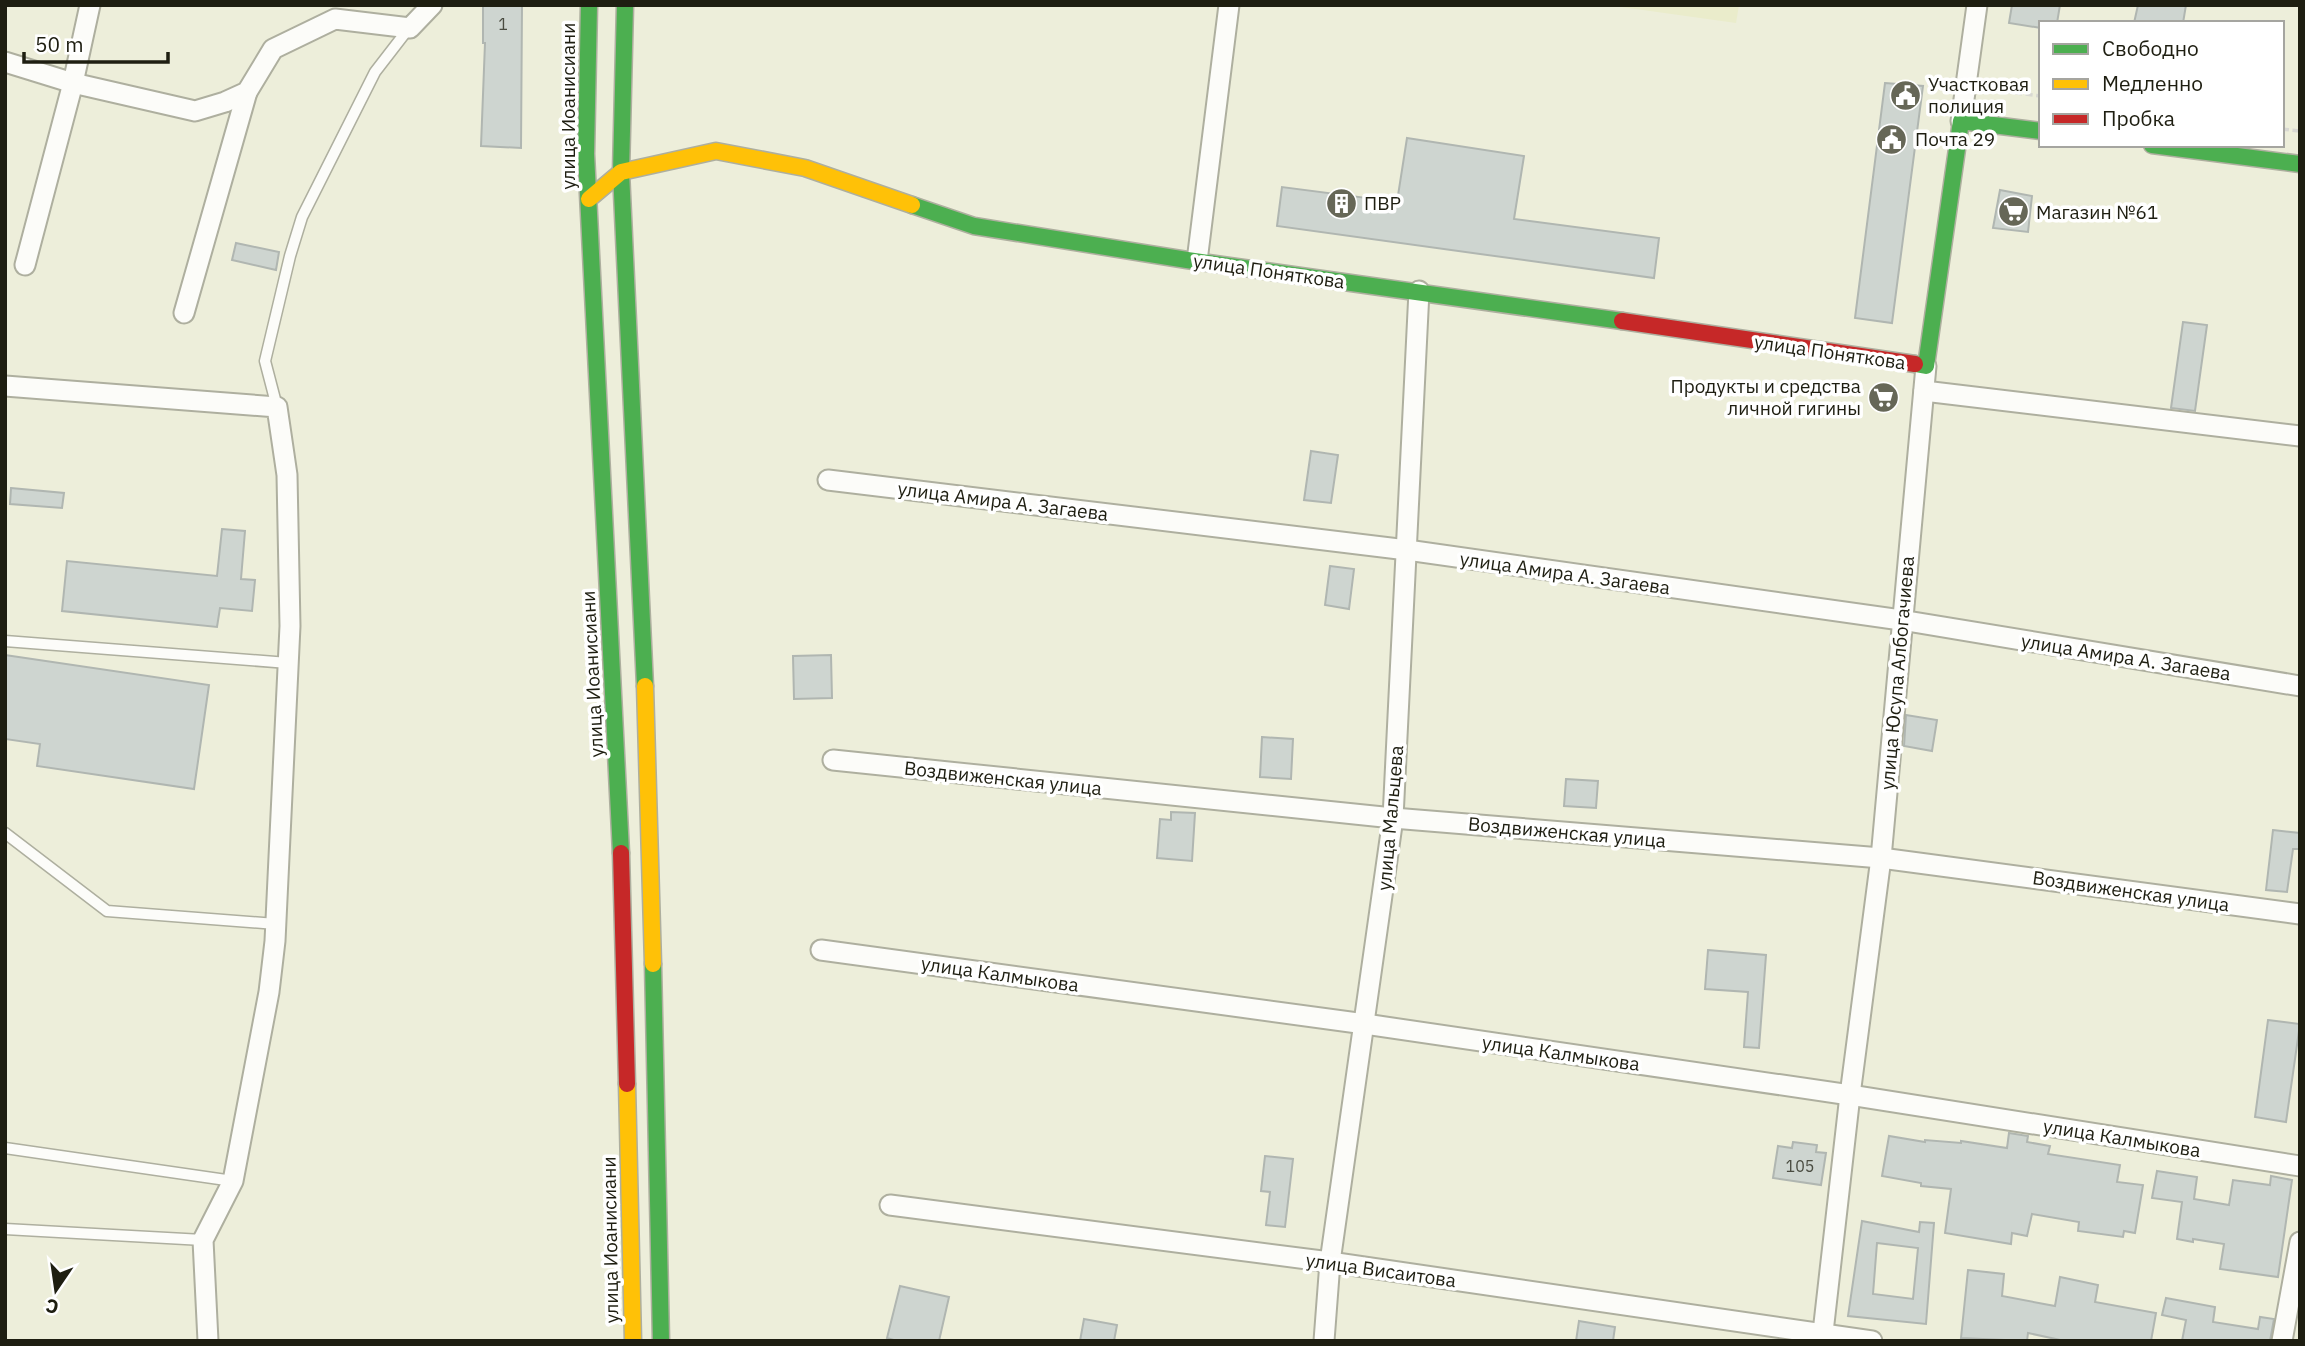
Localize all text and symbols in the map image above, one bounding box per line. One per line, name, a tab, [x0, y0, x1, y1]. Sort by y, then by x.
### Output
house number: 1	[498, 14, 508, 34]
scale bar	[24, 21, 168, 65]
legend	[2039, 21, 2284, 147]
street label: улица Иоанисиани	[556, 23, 580, 189]
text: 50 m	[35, 30, 84, 58]
text: Свободно	[2102, 34, 2199, 62]
text: Медленно	[2102, 69, 2203, 97]
place label: Участковая полиция	[1928, 72, 2029, 118]
public building icon: Участковая полиция	[1888, 78, 1922, 112]
text: Пробка	[2102, 104, 2175, 132]
public building icon: Почта 29	[1875, 122, 1909, 156]
place label: Почта 29	[1915, 127, 1995, 151]
building icon: ПВР	[1324, 186, 1358, 220]
place label: ПВР	[1364, 191, 1401, 215]
supermarket icon: Магазин №61	[1996, 195, 2030, 229]
place label: Магазин №61	[2036, 200, 2158, 224]
street label: улица Поняткова	[1192, 248, 1346, 294]
street label: улица Поняткова	[1753, 329, 1907, 375]
place label: Продукты и средства личной гигины	[1671, 374, 1861, 420]
supermarket icon: Продукты и средства личной гигины	[1867, 380, 1901, 414]
street label: улица Амира А. Загаева	[896, 476, 1110, 526]
street label: улица Амира А. Загаева	[1458, 546, 1672, 600]
street label: улица Юсупа Албогачиева	[1875, 555, 1919, 791]
street label: улица Иоанисиани	[576, 590, 608, 758]
street label: улица Амира А. Загаева	[2019, 629, 2233, 685]
street label: улица Мальцева	[1372, 744, 1408, 892]
street label: Воздвиженская улица	[903, 756, 1103, 800]
street label: Воздвиженская улица	[1467, 811, 1667, 853]
street label: Воздвиженская улица	[2031, 865, 2231, 917]
street label: улица Калмыкова	[920, 951, 1080, 997]
street label: улица Калмыкова	[1481, 1030, 1641, 1076]
street label: улица Калмыкова	[2042, 1114, 2202, 1162]
street label: улица Иоанисиани	[597, 1156, 623, 1324]
house number: 105	[1786, 1156, 1814, 1176]
street label: улица Висаитова	[1304, 1248, 1458, 1292]
north arrow	[21, 1255, 91, 1325]
text: С	[43, 1293, 61, 1320]

